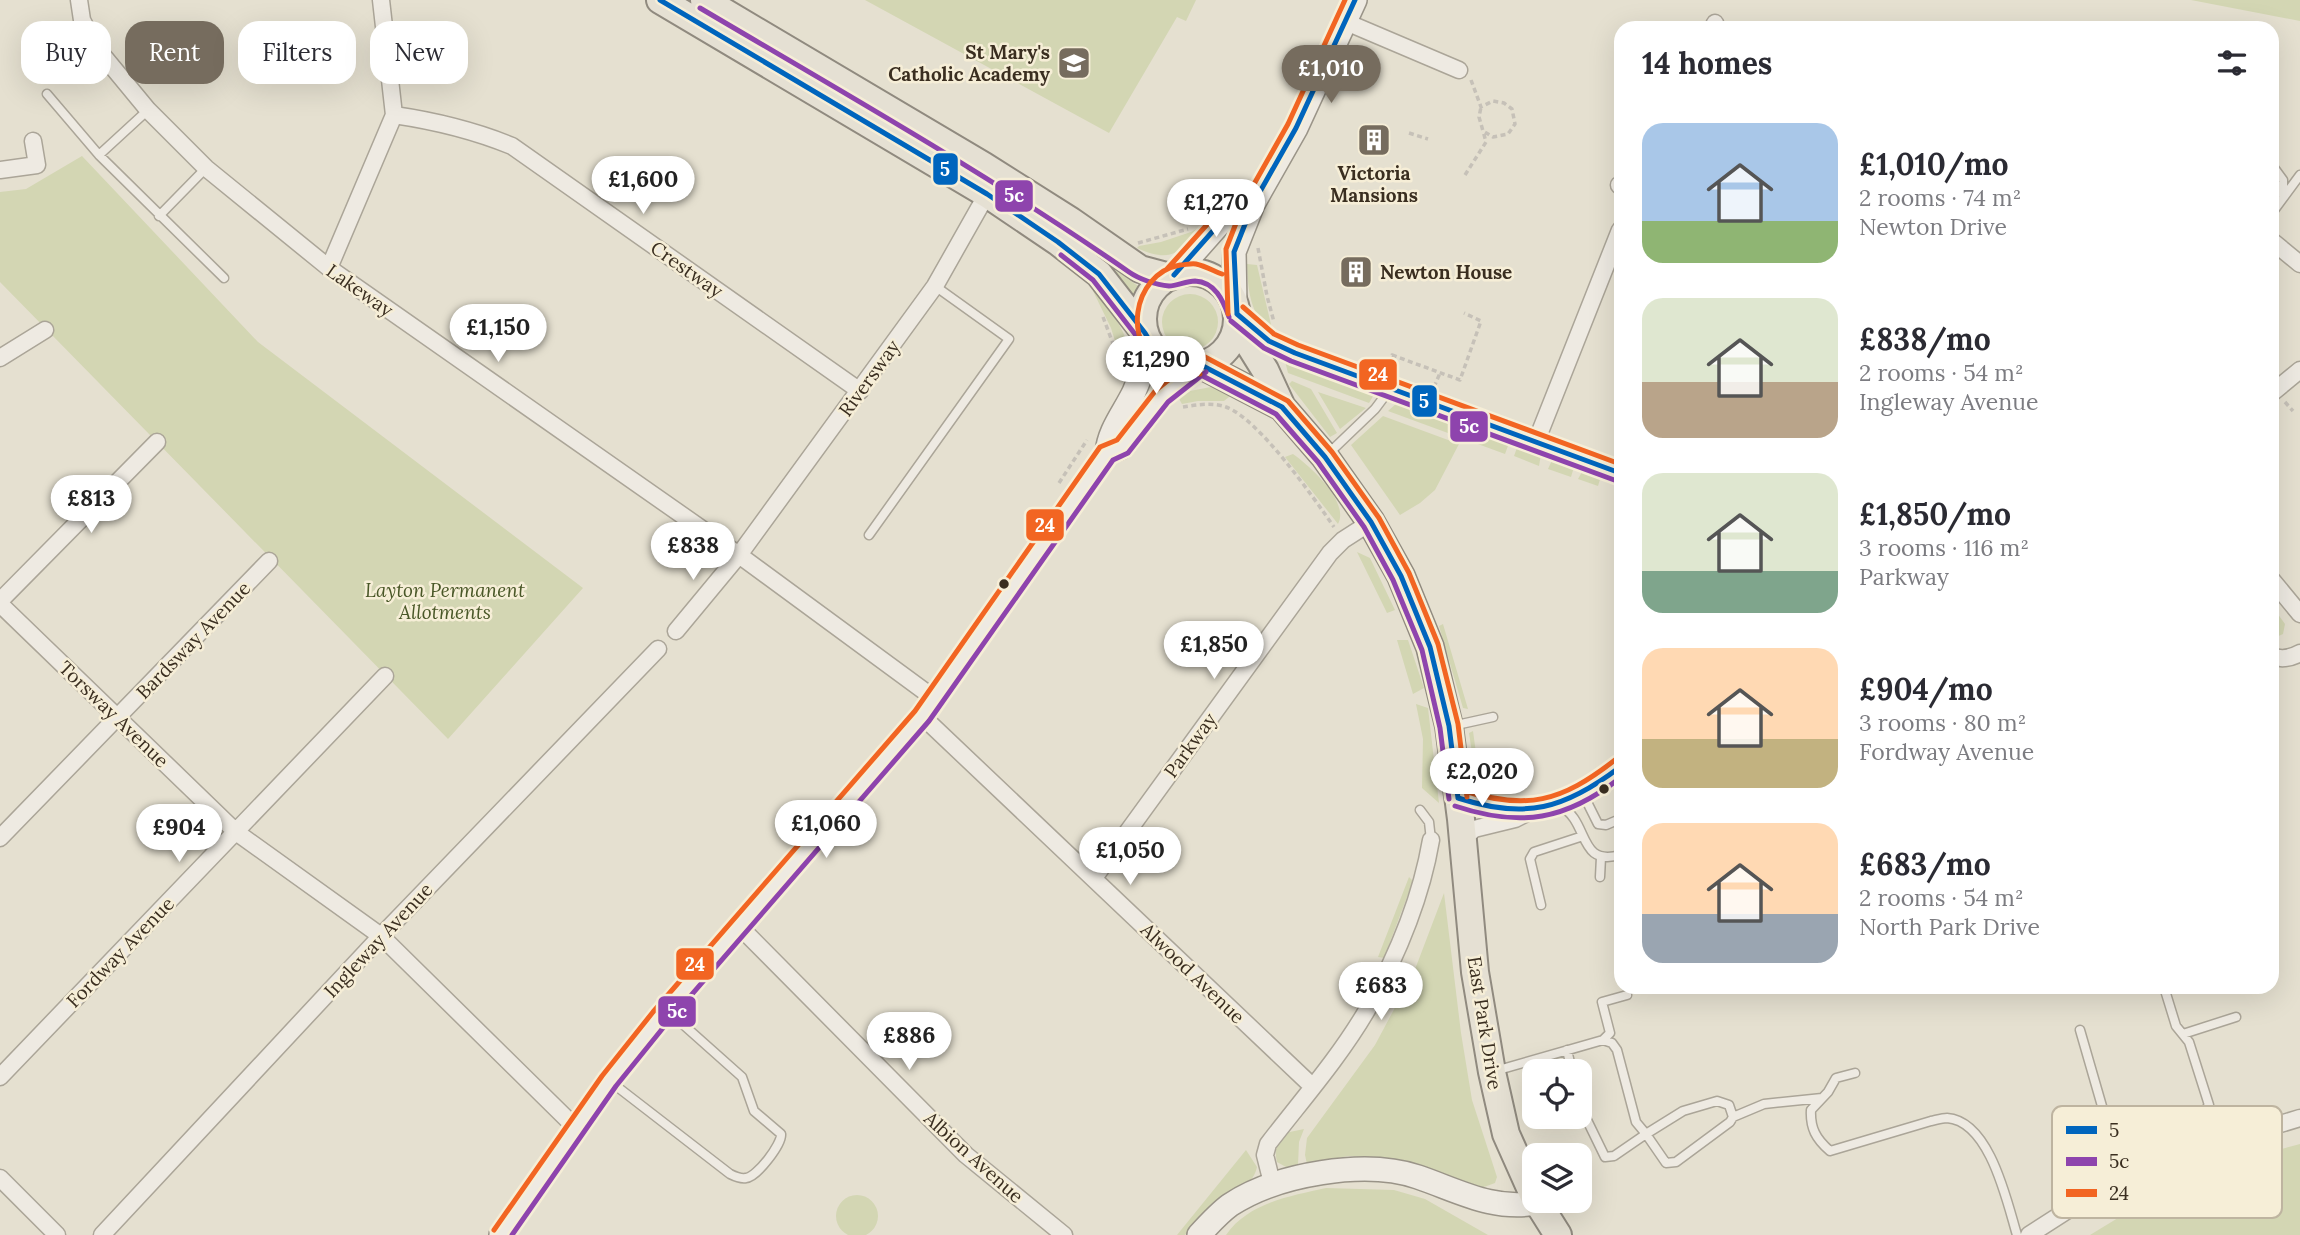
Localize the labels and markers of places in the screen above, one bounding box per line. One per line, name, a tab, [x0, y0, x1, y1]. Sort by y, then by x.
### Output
place label: St Mary's Catholic Academy	[888, 40, 1051, 86]
school or university icon: St Mary's Catholic Academy	[1055, 44, 1093, 82]
pin: £1,010	[1274, 46, 1388, 105]
building icon: Victoria Mansions	[1355, 121, 1393, 159]
pin: £1,600	[586, 156, 700, 216]
place label: Victoria Mansions	[1330, 161, 1418, 207]
pin: £1,270	[1159, 180, 1273, 239]
building icon: Newton House	[1337, 253, 1375, 291]
place label: Newton House	[1380, 260, 1512, 284]
pin: £1,150	[441, 304, 555, 364]
pin: £1,290	[1099, 336, 1213, 396]
pin: £813	[50, 476, 132, 535]
pin: £838	[652, 522, 734, 582]
unlabelled marker	[997, 577, 1011, 591]
pin: £1,850	[1157, 622, 1271, 681]
pin: £2,020	[1425, 748, 1539, 808]
unlabelled marker	[1597, 782, 1611, 796]
pin: £1,060	[769, 800, 883, 860]
pin: £904	[138, 804, 220, 864]
pin: £1,050	[1073, 828, 1187, 887]
pin: £683	[1340, 962, 1422, 1022]
pin: £886	[868, 1012, 950, 1072]

